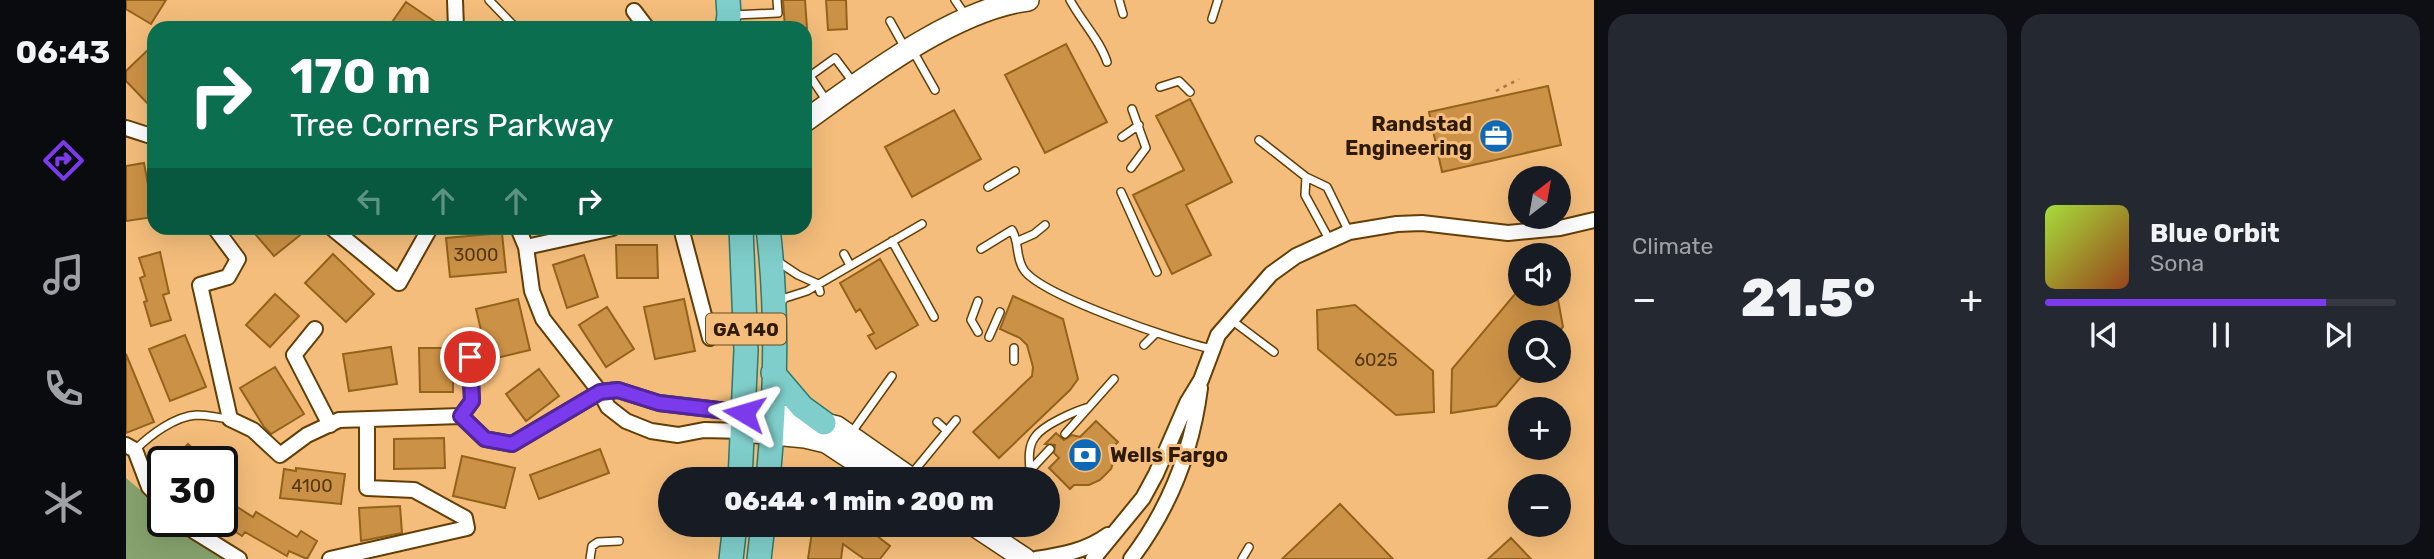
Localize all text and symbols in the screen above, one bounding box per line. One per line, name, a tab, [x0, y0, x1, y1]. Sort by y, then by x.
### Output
text: 06:43	[16, 33, 110, 71]
text: 170 m	[290, 47, 431, 105]
icon: right	[175, 49, 266, 140]
text: Tree Corners Parkway	[290, 106, 614, 144]
place label: Randstad Engineering	[1345, 111, 1472, 160]
office icon: Randstad Engineering	[1477, 117, 1515, 155]
icon: directions	[39, 136, 88, 185]
north arrow	[1508, 166, 1572, 229]
map controls	[1508, 166, 1571, 537]
icon: left	[351, 182, 389, 220]
icon: ahead	[424, 182, 462, 220]
icon: ahead	[497, 182, 535, 220]
icon: right	[570, 182, 608, 220]
text: Blue Orbit	[2150, 218, 2280, 249]
text: Climate	[1632, 232, 1713, 260]
button: sound	[1508, 243, 1571, 306]
house number: 3000	[453, 244, 499, 266]
text: Sona	[2150, 249, 2204, 277]
icon: music	[39, 250, 88, 299]
text: 21.5°	[1741, 267, 1875, 329]
text: −	[1632, 276, 1657, 322]
text: +	[1959, 276, 1983, 322]
road number: GA 140	[706, 314, 786, 344]
icon: previous	[2085, 316, 2123, 354]
icon: pause	[2202, 316, 2240, 354]
icon: next	[2319, 316, 2357, 354]
button: search	[1508, 320, 1571, 383]
pin	[440, 327, 500, 387]
icon: arrive	[451, 338, 489, 376]
house number: 6025	[1354, 349, 1398, 371]
icon: phone	[39, 364, 88, 413]
position arrow	[707, 376, 781, 450]
button: +	[1508, 397, 1571, 460]
bank icon: Wells Fargo	[1066, 436, 1104, 474]
place label: Wells Fargo	[1110, 442, 1228, 467]
speed limit sign: 30	[147, 446, 238, 537]
button: −	[1508, 474, 1571, 537]
house number: 4100	[291, 475, 333, 497]
icon: climate	[39, 478, 88, 527]
text: 06:44 · 1 min · 200 m	[724, 486, 994, 517]

